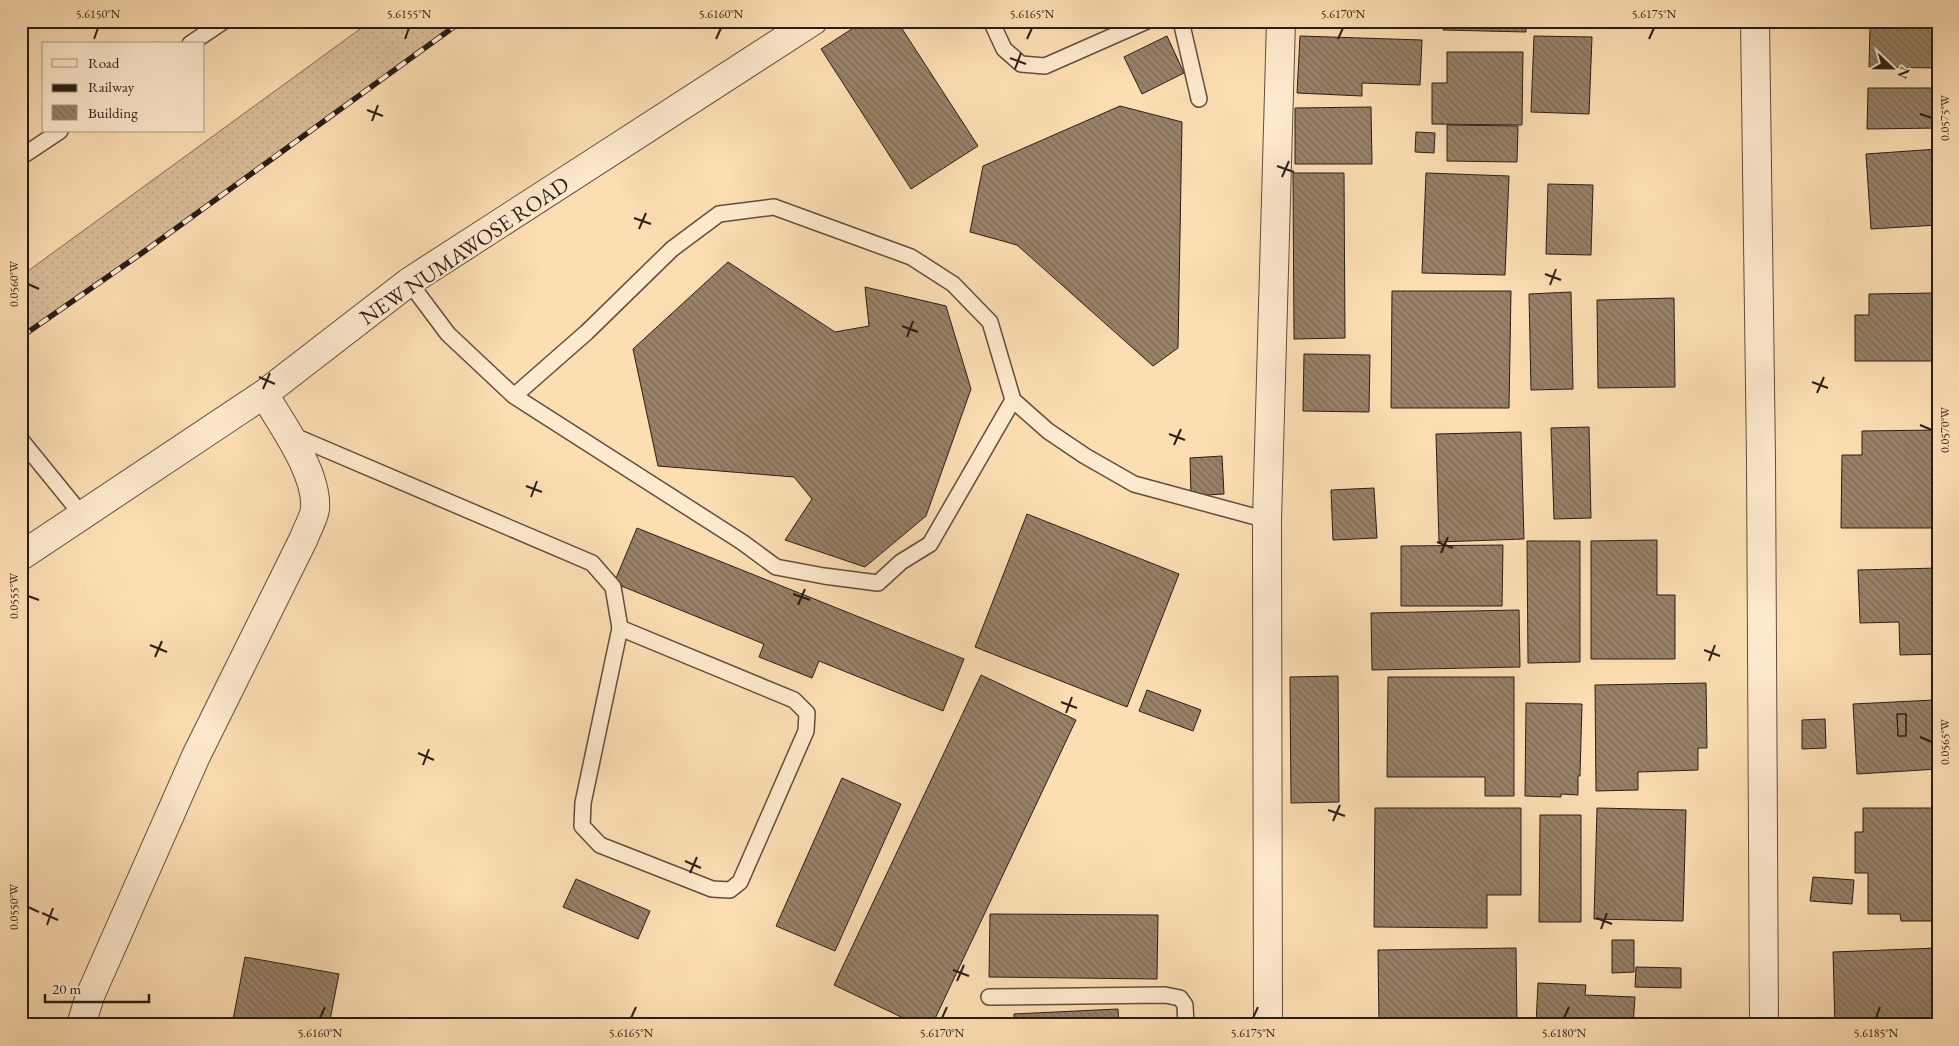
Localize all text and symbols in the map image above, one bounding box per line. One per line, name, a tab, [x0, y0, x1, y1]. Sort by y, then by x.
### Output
text: 5.6150°N	[76, 6, 121, 22]
text: 5.6155°N	[387, 6, 432, 22]
text: 5.6160°N	[699, 6, 744, 22]
text: 5.6165°N	[1010, 6, 1055, 22]
text: 5.6170°N	[1321, 6, 1366, 22]
text: 5.6175°N	[1632, 6, 1677, 22]
legend	[42, 42, 205, 132]
north arrow	[1866, 42, 1916, 92]
text: Road	[88, 53, 120, 72]
text: N	[1893, 64, 1915, 82]
text: Railway	[88, 77, 135, 96]
text: 0.0575°W	[1937, 94, 1953, 141]
text: Building	[88, 103, 138, 122]
street label: NEW NUMAWOSE ROAD	[354, 169, 575, 331]
text: 0.0560°W	[6, 260, 22, 307]
text: 0.0570°W	[1937, 406, 1953, 453]
text: 0.0555°W	[6, 572, 22, 619]
text: 0.0565°W	[1937, 718, 1953, 765]
text: 0.0550°W	[6, 883, 22, 930]
scale bar	[45, 971, 149, 1003]
text: 20 m	[52, 979, 81, 998]
text: 5.6160°N	[298, 1025, 343, 1041]
text: 5.6165°N	[609, 1025, 654, 1041]
text: 5.6170°N	[920, 1025, 965, 1041]
text: 5.6175°N	[1231, 1025, 1276, 1041]
text: 5.6180°N	[1542, 1025, 1587, 1041]
text: 5.6185°N	[1854, 1025, 1899, 1041]

